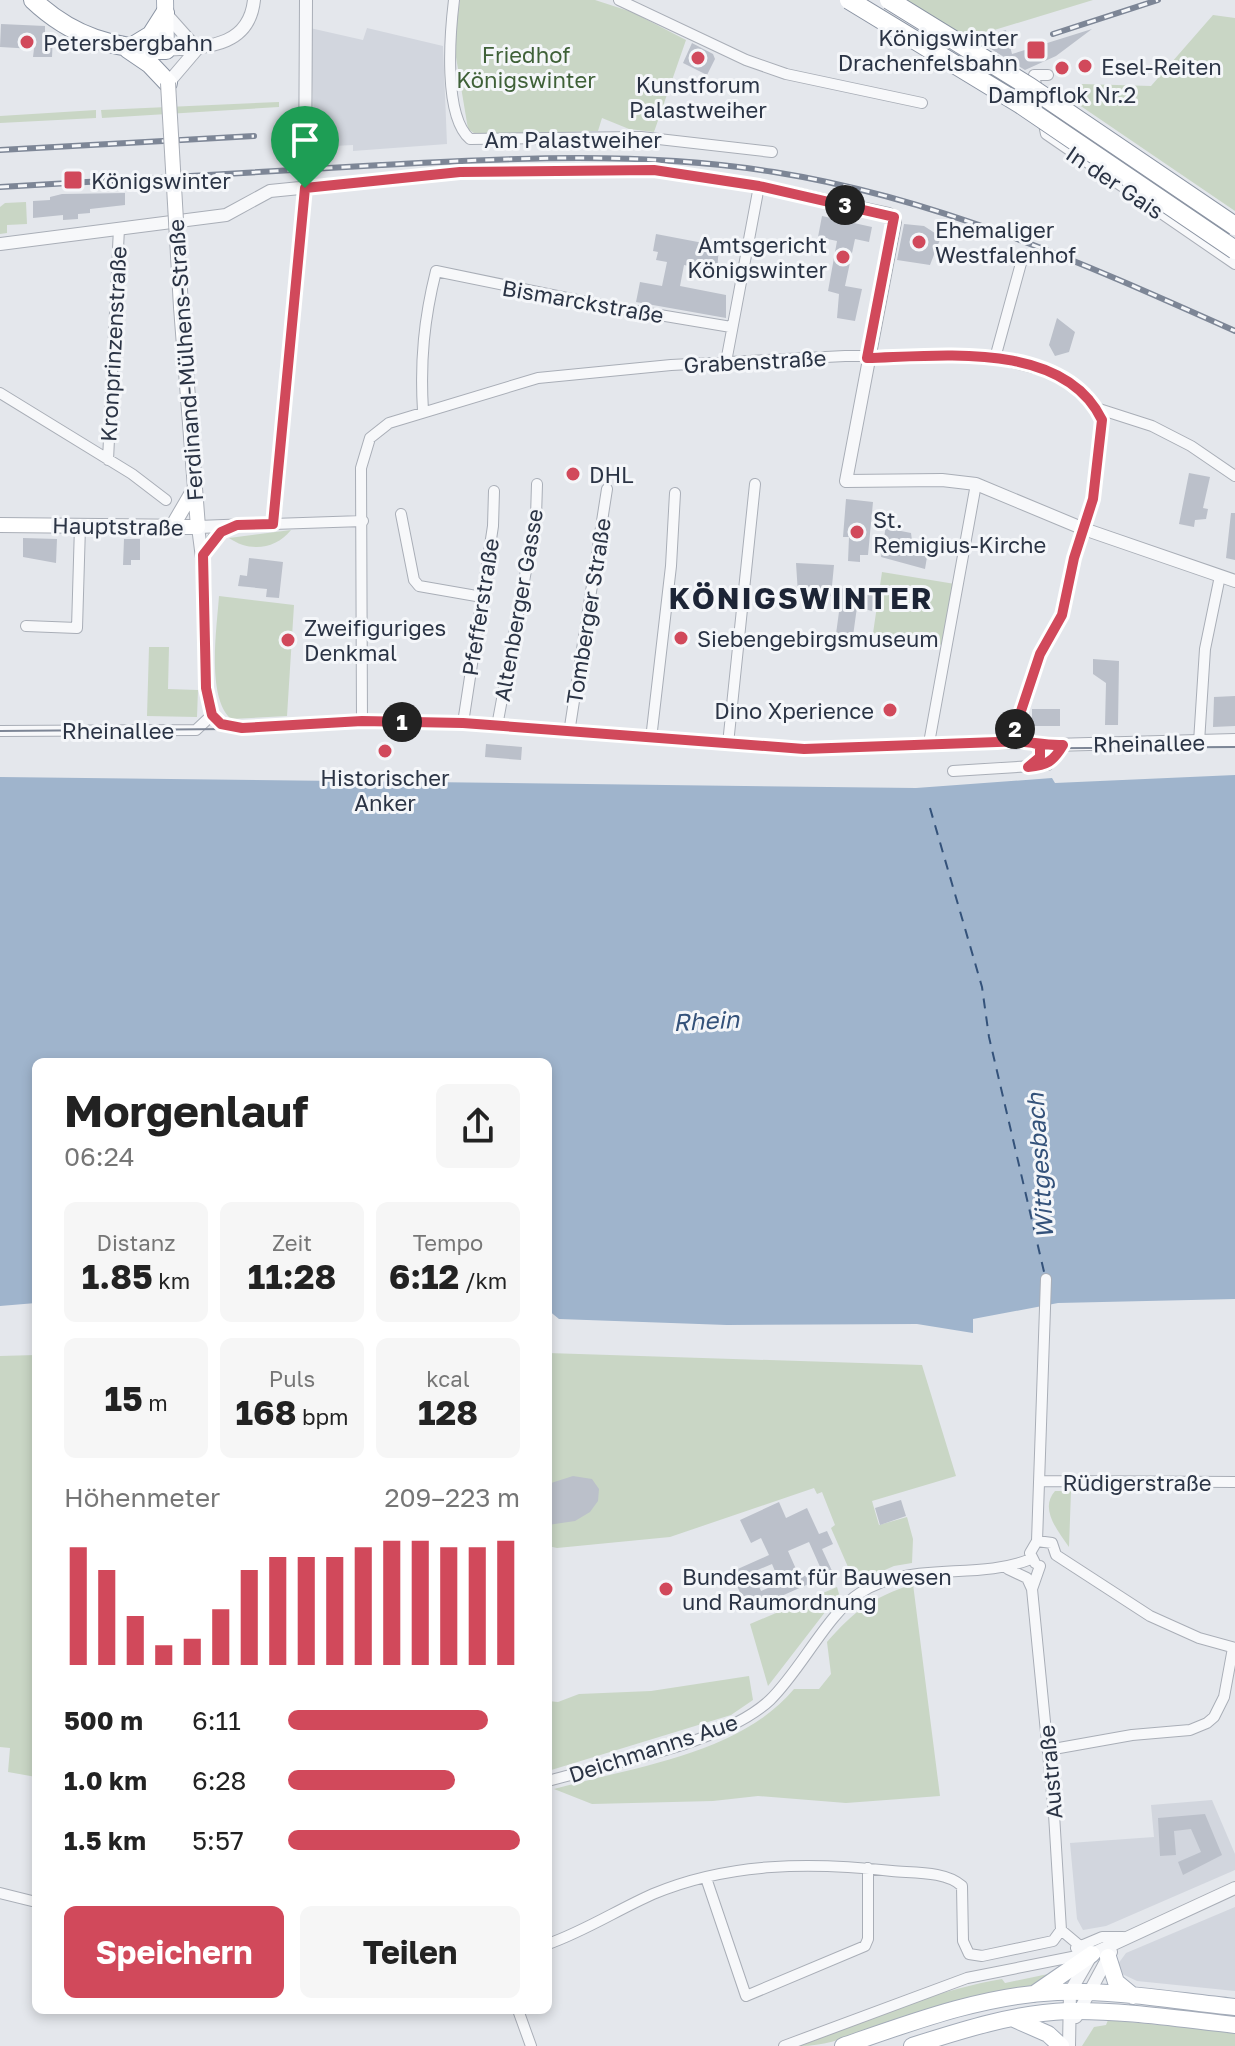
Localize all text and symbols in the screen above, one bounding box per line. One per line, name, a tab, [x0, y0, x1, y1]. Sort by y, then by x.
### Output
place label: Königswinter Drachenfelsbahn	[838, 24, 1018, 76]
place label: Petersbergbahn	[43, 29, 213, 56]
marker: Petersbergbahn	[18, 33, 36, 51]
marker: Königswinter Drachenfelsbahn	[1025, 39, 1047, 61]
park label: Friedhof Königswinter	[456, 41, 596, 93]
marker: Kunstforum Palastweiher	[689, 49, 707, 67]
place label: Esel-Reiten	[1101, 53, 1222, 80]
marker: Esel-Reiten	[1076, 57, 1094, 75]
marker: Dampflok Nr.2	[1053, 59, 1071, 77]
place label: Kunstforum Palastweiher	[629, 71, 767, 123]
place label: Dampflok Nr.2	[988, 81, 1136, 108]
pin	[271, 106, 339, 188]
icon: arrive	[283, 118, 327, 162]
street label: Am Palastweiher	[484, 126, 662, 153]
street label: In der Gais	[1061, 140, 1169, 224]
place label: Königswinter	[91, 167, 231, 194]
marker: Königswinter	[62, 169, 84, 191]
pin: 3	[825, 185, 865, 225]
text: 3	[838, 191, 852, 218]
place label: Ehemaliger Westfalenhof	[935, 216, 1076, 268]
street label: Ferdinand-Mülhens-Straße	[162, 218, 208, 502]
place label: Amtsgericht Königswinter	[687, 231, 827, 283]
marker: Ehemaliger Westfalenhof	[910, 233, 928, 251]
street label: Kronprinzenstraße	[94, 245, 132, 443]
marker: Amtsgericht Königswinter	[834, 248, 852, 266]
street label: Bismarckstraße	[500, 273, 666, 329]
street label: Grabenstraße	[683, 344, 827, 378]
place label: DHL	[589, 461, 634, 488]
marker: DHL	[564, 465, 582, 483]
place label: St. Remigius-Kirche	[873, 506, 1046, 558]
street label: Altenberger Gasse	[488, 507, 548, 703]
street label: Hauptstraße	[52, 511, 184, 541]
street label: Tomberger Straße	[560, 516, 616, 706]
marker: St. Remigius-Kirche	[848, 523, 866, 541]
street label: Pfefferstraße	[456, 536, 504, 678]
district label: KÖNIGSWINTER	[668, 580, 934, 616]
place label: Zweifiguriges Denkmal	[304, 614, 446, 666]
place label: Siebengebirgsmuseum	[697, 625, 939, 652]
marker: Siebengebirgsmuseum	[672, 629, 690, 647]
marker: Zweifiguriges Denkmal	[279, 631, 297, 649]
place label: Dino Xperience	[714, 697, 874, 724]
marker: Dino Xperience	[881, 701, 899, 719]
pin: 1	[382, 702, 422, 742]
text: 1	[396, 708, 408, 735]
pin: 2	[995, 709, 1035, 749]
text: 2	[1008, 715, 1022, 742]
street label: Rheinallee	[62, 717, 174, 744]
street label: Rheinallee	[1093, 729, 1205, 757]
marker: Historischer Anker	[376, 742, 394, 760]
place label: Historischer Anker	[320, 764, 450, 816]
water label: Rhein	[672, 1004, 741, 1036]
text: Morgenlauf	[64, 1084, 308, 1137]
button: share	[436, 1084, 520, 1168]
water label: Wittgesbach	[1019, 1091, 1060, 1240]
text: 06:24	[64, 1141, 135, 1172]
text: Distanz	[97, 1229, 175, 1256]
text: Zeit	[272, 1229, 312, 1256]
text: Tempo	[413, 1229, 483, 1256]
text: 1.85	[82, 1256, 153, 1296]
text: 11:28	[248, 1256, 336, 1296]
text: 6:12	[389, 1256, 459, 1296]
text: km	[153, 1267, 190, 1294]
text: /km	[459, 1267, 507, 1294]
text: Puls	[269, 1365, 315, 1392]
text: kcal	[426, 1365, 470, 1392]
text: 15	[104, 1378, 143, 1418]
text: m	[143, 1389, 168, 1416]
text: 168	[236, 1392, 296, 1432]
text: 128	[418, 1392, 478, 1432]
text: bpm	[296, 1403, 348, 1430]
street label: Rüdigerstraße	[1063, 1469, 1211, 1496]
text: Höhenmeter	[64, 1482, 220, 1513]
text: 209–223 m	[384, 1482, 520, 1513]
place label: Bundesamt für Bauwesen und Raumordnung	[682, 1563, 952, 1615]
marker: Bundesamt für Bauwesen und Raumordnung	[657, 1580, 675, 1598]
text: 500 m	[64, 1705, 143, 1736]
text: 6:11	[192, 1705, 241, 1736]
street label: Deichmanns Aue	[565, 1708, 741, 1788]
street label: Austraße	[1032, 1724, 1068, 1820]
text: 1.0 km	[64, 1765, 147, 1796]
text: 6:28	[192, 1765, 246, 1796]
text: 1.5 km	[64, 1825, 146, 1856]
text: 5:57	[192, 1825, 244, 1856]
button: Speichern	[64, 1906, 284, 1998]
button: Teilen	[300, 1906, 520, 1998]

